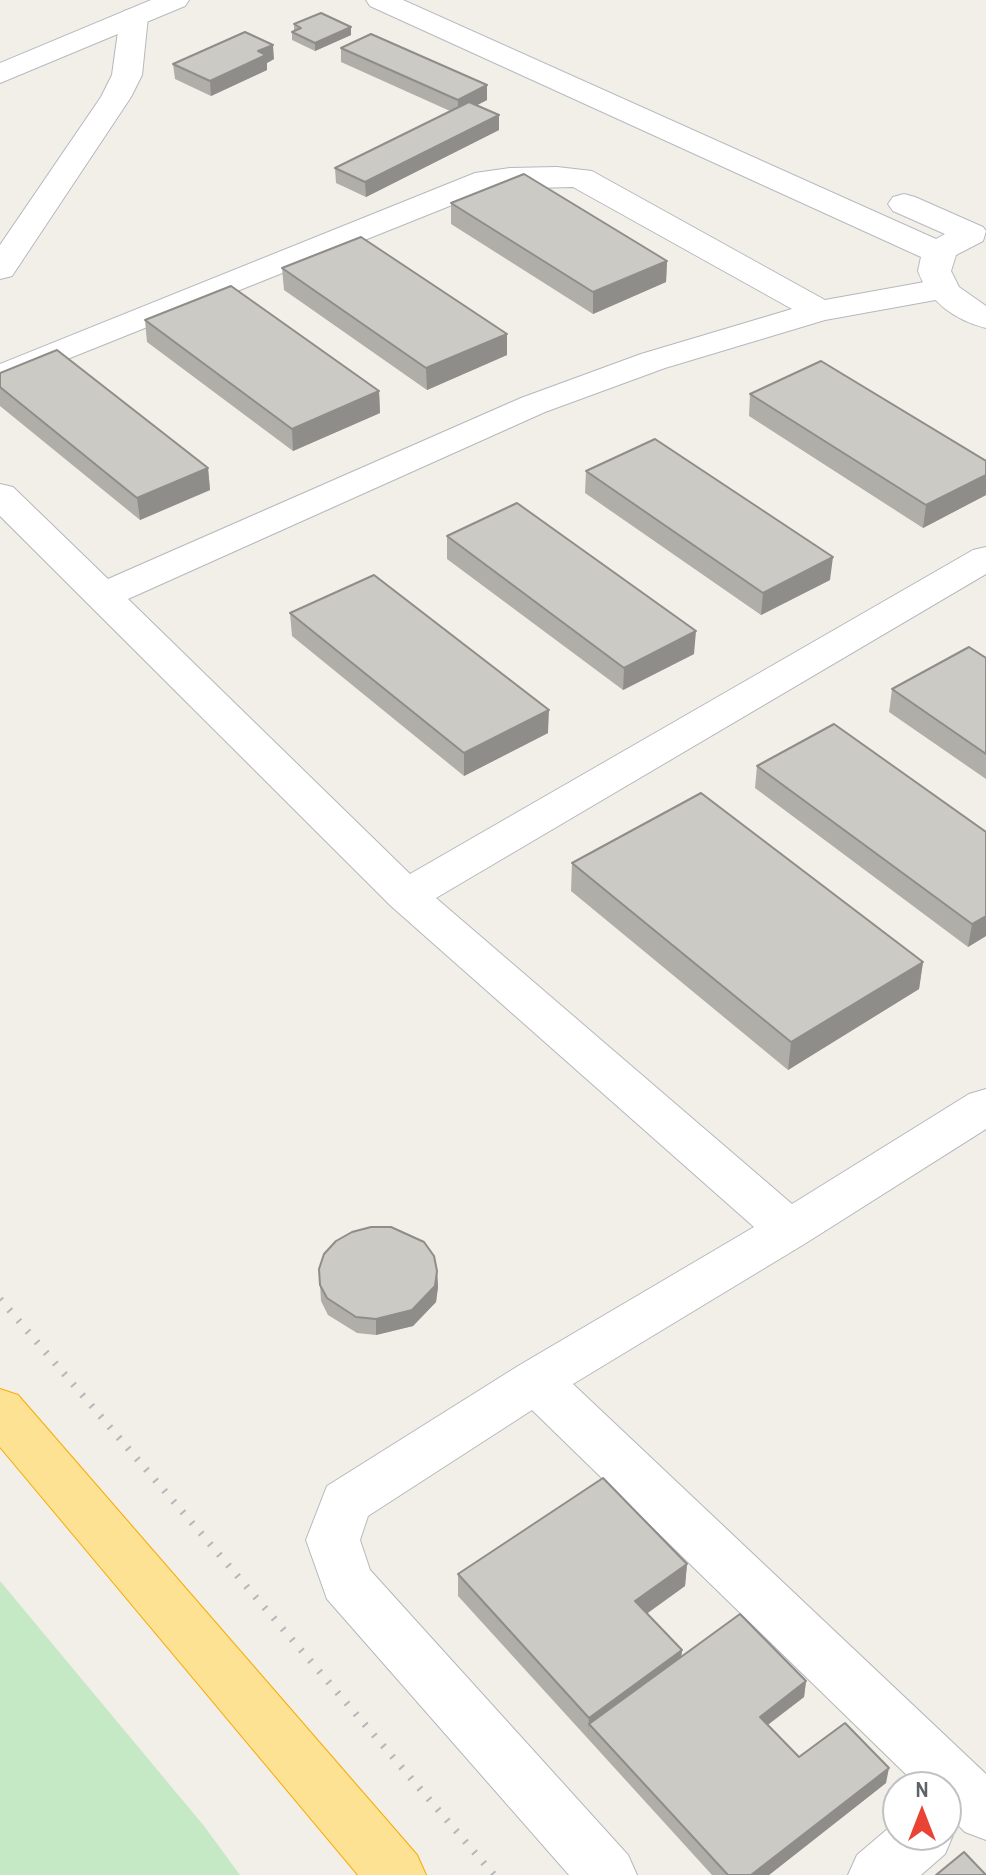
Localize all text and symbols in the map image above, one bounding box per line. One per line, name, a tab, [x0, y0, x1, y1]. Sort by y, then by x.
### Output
north arrow	[882, 1771, 962, 1851]
text: N	[915, 1774, 929, 1804]

